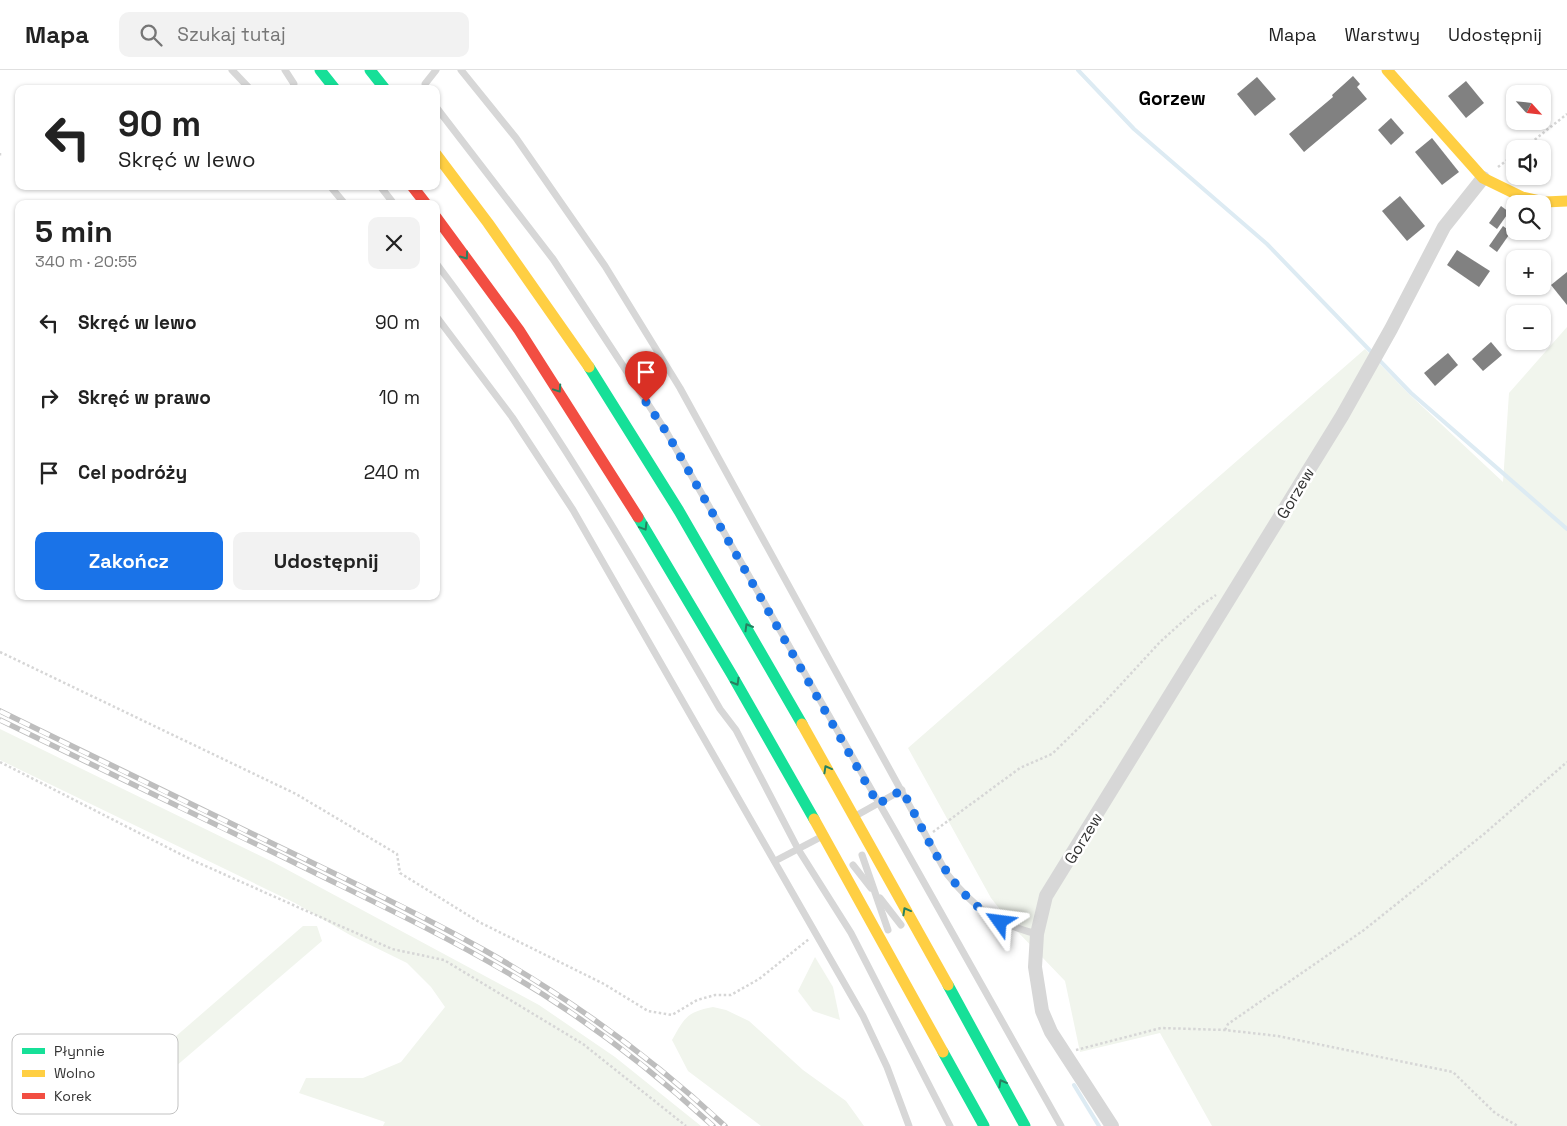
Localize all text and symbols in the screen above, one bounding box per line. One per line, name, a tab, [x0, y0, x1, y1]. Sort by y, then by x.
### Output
search box	[119, 12, 469, 57]
text: Mapa	[25, 19, 89, 50]
icon: search	[137, 21, 165, 49]
text: Szukaj tutaj	[177, 22, 286, 47]
text: Mapa	[1269, 23, 1316, 46]
text: Warstwy	[1344, 23, 1420, 46]
text: Udostępnij	[1448, 23, 1542, 46]
north arrow	[1506, 85, 1551, 130]
map controls	[1506, 85, 1551, 350]
district label: Gorzew	[1138, 86, 1206, 111]
text: 90 m	[118, 102, 201, 146]
icon: left	[35, 105, 100, 170]
button: sound	[1506, 140, 1551, 185]
text: Skręć w lewo	[118, 145, 256, 173]
button: search	[1506, 195, 1551, 240]
text: 5 min	[35, 212, 113, 251]
button: close	[368, 217, 420, 269]
one-way arrow	[460, 250, 468, 259]
button: +	[1506, 250, 1551, 295]
text: 340 m · 20:55	[35, 251, 137, 272]
button: −	[1506, 305, 1551, 350]
icon: left	[35, 309, 63, 337]
text: Skręć w lewo	[78, 310, 197, 335]
text: 90 m	[375, 310, 420, 335]
pin	[625, 351, 667, 402]
icon: arrive	[632, 358, 660, 386]
icon: right	[35, 384, 63, 412]
one-way arrow	[552, 384, 561, 393]
text: Skręć w prawo	[78, 385, 211, 410]
text: 10 m	[379, 385, 420, 410]
icon: arrive	[35, 459, 63, 487]
text: Cel podróży	[78, 460, 187, 485]
text: 240 m	[364, 460, 420, 485]
street label: Gorzew	[1272, 464, 1319, 523]
one-way arrow	[638, 521, 648, 530]
button: Zakończ	[35, 532, 223, 590]
button: Udostępnij	[233, 532, 420, 590]
one-way arrow	[744, 623, 754, 632]
one-way arrow	[729, 677, 739, 686]
one-way arrow	[823, 765, 833, 774]
street label: Gorzew	[1060, 809, 1107, 868]
position arrow	[973, 895, 1025, 947]
one-way arrow	[902, 907, 912, 916]
legend	[12, 1034, 178, 1114]
text: Płynnie	[54, 1042, 105, 1060]
text: Wolno	[54, 1064, 95, 1082]
one-way arrow	[998, 1080, 1008, 1089]
text: Korek	[54, 1087, 92, 1105]

